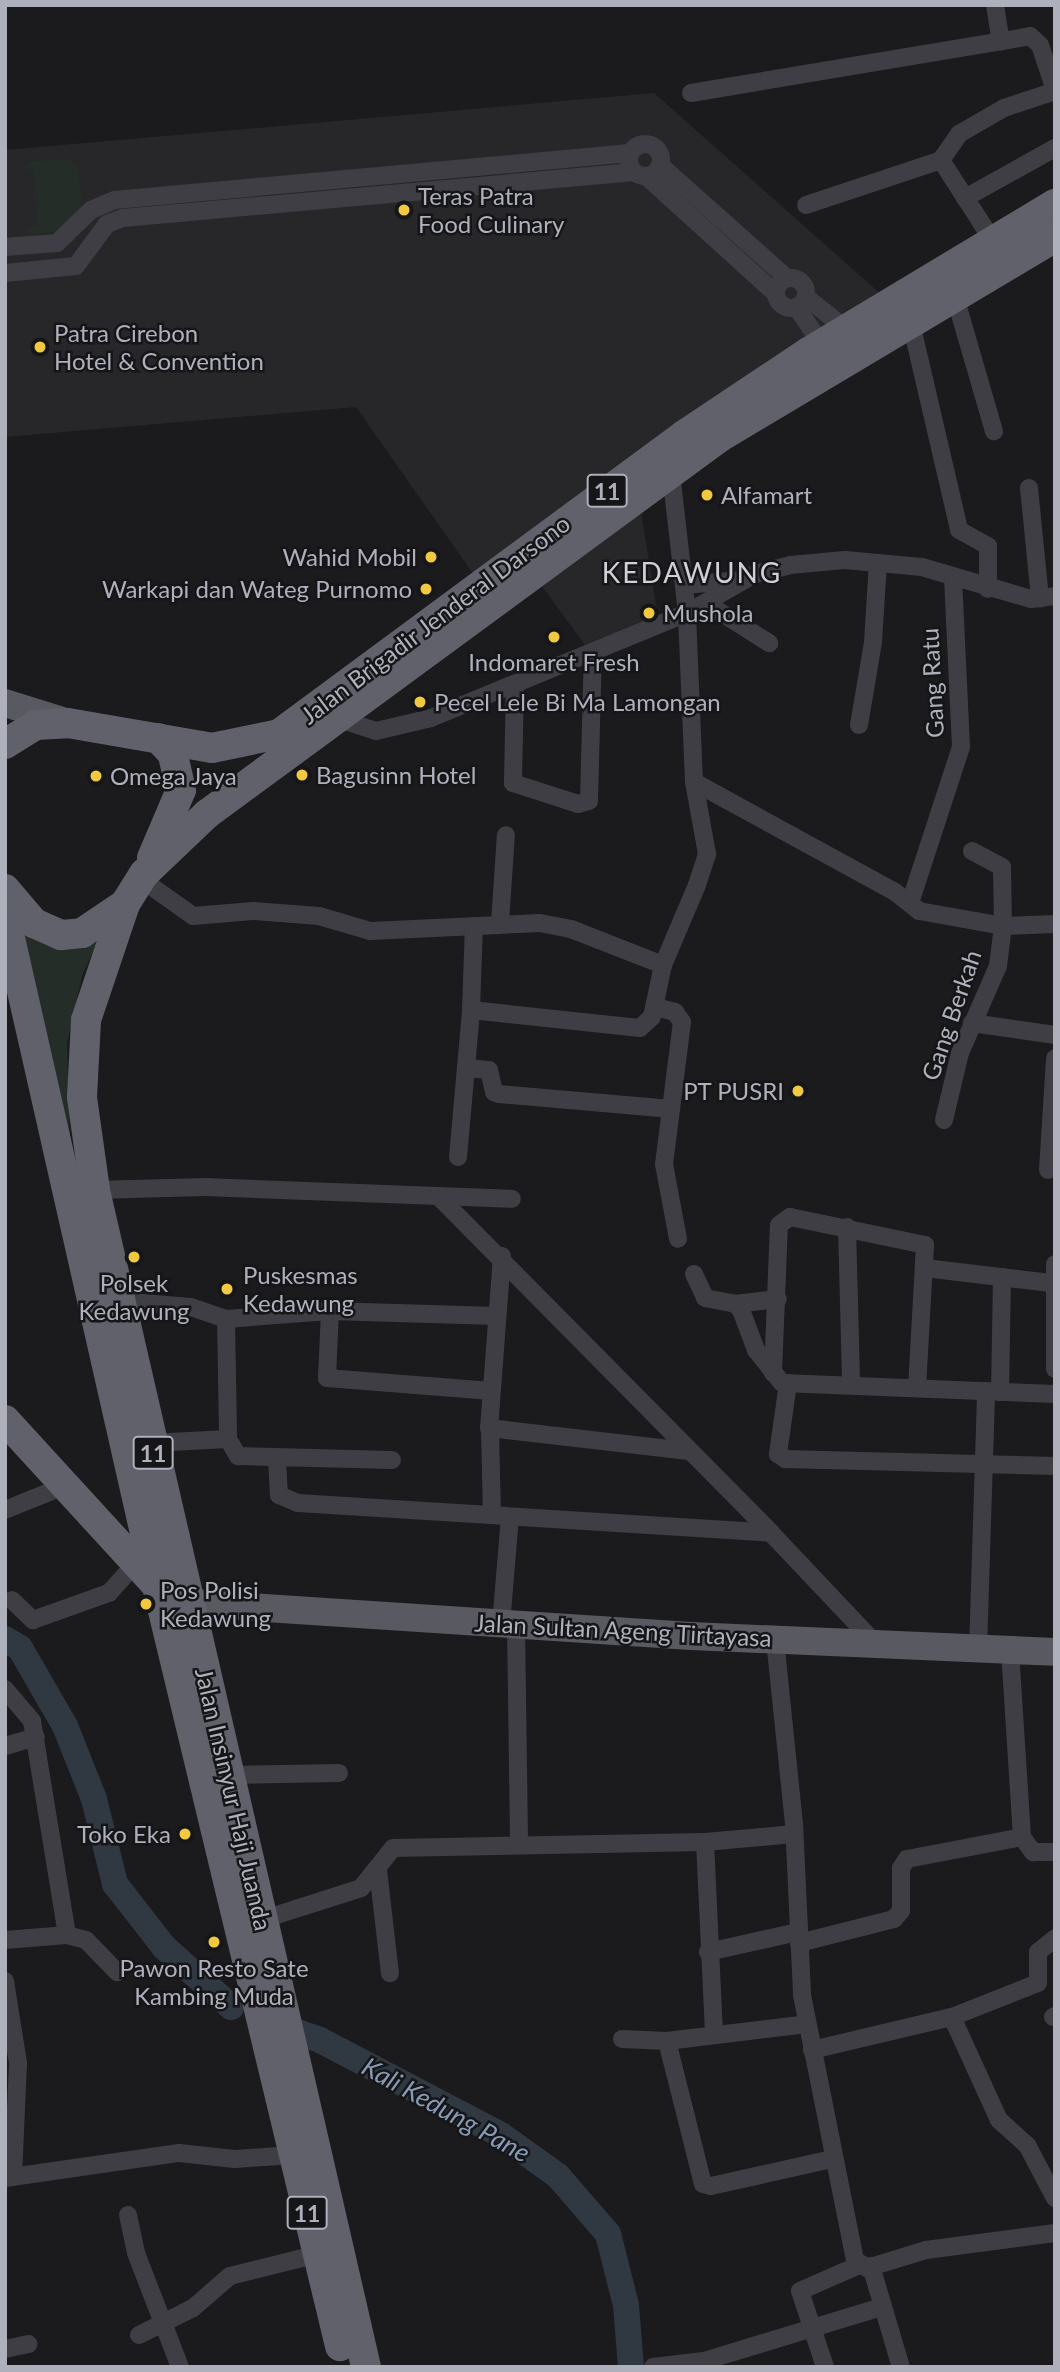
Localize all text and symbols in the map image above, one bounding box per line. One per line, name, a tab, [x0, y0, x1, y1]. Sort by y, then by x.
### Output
place label: Teras Patra Food Culinary	[418, 182, 564, 238]
marker: Teras Patra Food Culinary	[396, 202, 412, 218]
place label: Patra Cirebon Hotel & Convention	[54, 319, 264, 375]
marker: Patra Cirebon Hotel & Convention	[32, 339, 48, 355]
road number: 11	[586, 471, 628, 510]
place label: Alfamart	[721, 481, 812, 509]
marker: Alfamart	[699, 487, 715, 503]
street label: Jalan Brigadir Jenderal Darsono	[294, 508, 576, 730]
place label: Wahid Mobil	[282, 543, 417, 571]
marker: Wahid Mobil	[423, 549, 439, 565]
district label: KEDAWUNG	[603, 555, 781, 589]
place label: Warkapi dan Wateg Purnomo	[102, 575, 412, 603]
marker: Warkapi dan Wateg Purnomo	[418, 581, 434, 597]
place label: Mushola	[663, 599, 753, 627]
marker: Mushola	[641, 605, 657, 621]
street label: Gang Ratu	[915, 627, 949, 739]
marker: Indomaret Fresh	[546, 629, 562, 645]
place label: Indomaret Fresh	[468, 648, 640, 676]
place label: Pecel Lele Bi Ma Lamongan	[434, 688, 721, 716]
marker: Pecel Lele Bi Ma Lamongan	[412, 694, 428, 710]
place label: Bagusinn Hotel	[316, 761, 476, 789]
place label: Omega Jaya	[110, 762, 237, 790]
marker: Bagusinn Hotel	[294, 767, 310, 783]
marker: Omega Jaya	[88, 768, 104, 784]
street label: Gang Berkah	[915, 946, 987, 1084]
place label: PT PUSRI	[682, 1077, 784, 1105]
marker: PT PUSRI	[790, 1083, 806, 1099]
marker: Polsek Kedawung	[126, 1249, 142, 1265]
place label: Puskesmas Kedawung	[243, 1261, 358, 1317]
place label: Polsek Kedawung	[78, 1269, 190, 1325]
marker: Puskesmas Kedawung	[217, 1279, 237, 1299]
road number: 11	[132, 1434, 174, 1472]
place label: Pos Polisi Kedawung	[160, 1576, 271, 1632]
marker: Pos Polisi Kedawung	[138, 1596, 154, 1612]
street label: Jalan Sultan Ageng Tirtayasa	[473, 1608, 773, 1652]
street label: Jalan Insinyur Haji Juanda	[190, 1664, 278, 1934]
place label: Toko Eka	[77, 1820, 171, 1848]
marker: Toko Eka	[177, 1826, 193, 1842]
marker: Pawon Resto Sate Kambing Muda	[206, 1934, 222, 1950]
place label: Pawon Resto Sate Kambing Muda	[119, 1954, 309, 2010]
water label: Kali Kedung Pane	[357, 2051, 535, 2169]
road number: 11	[286, 2194, 328, 2232]

